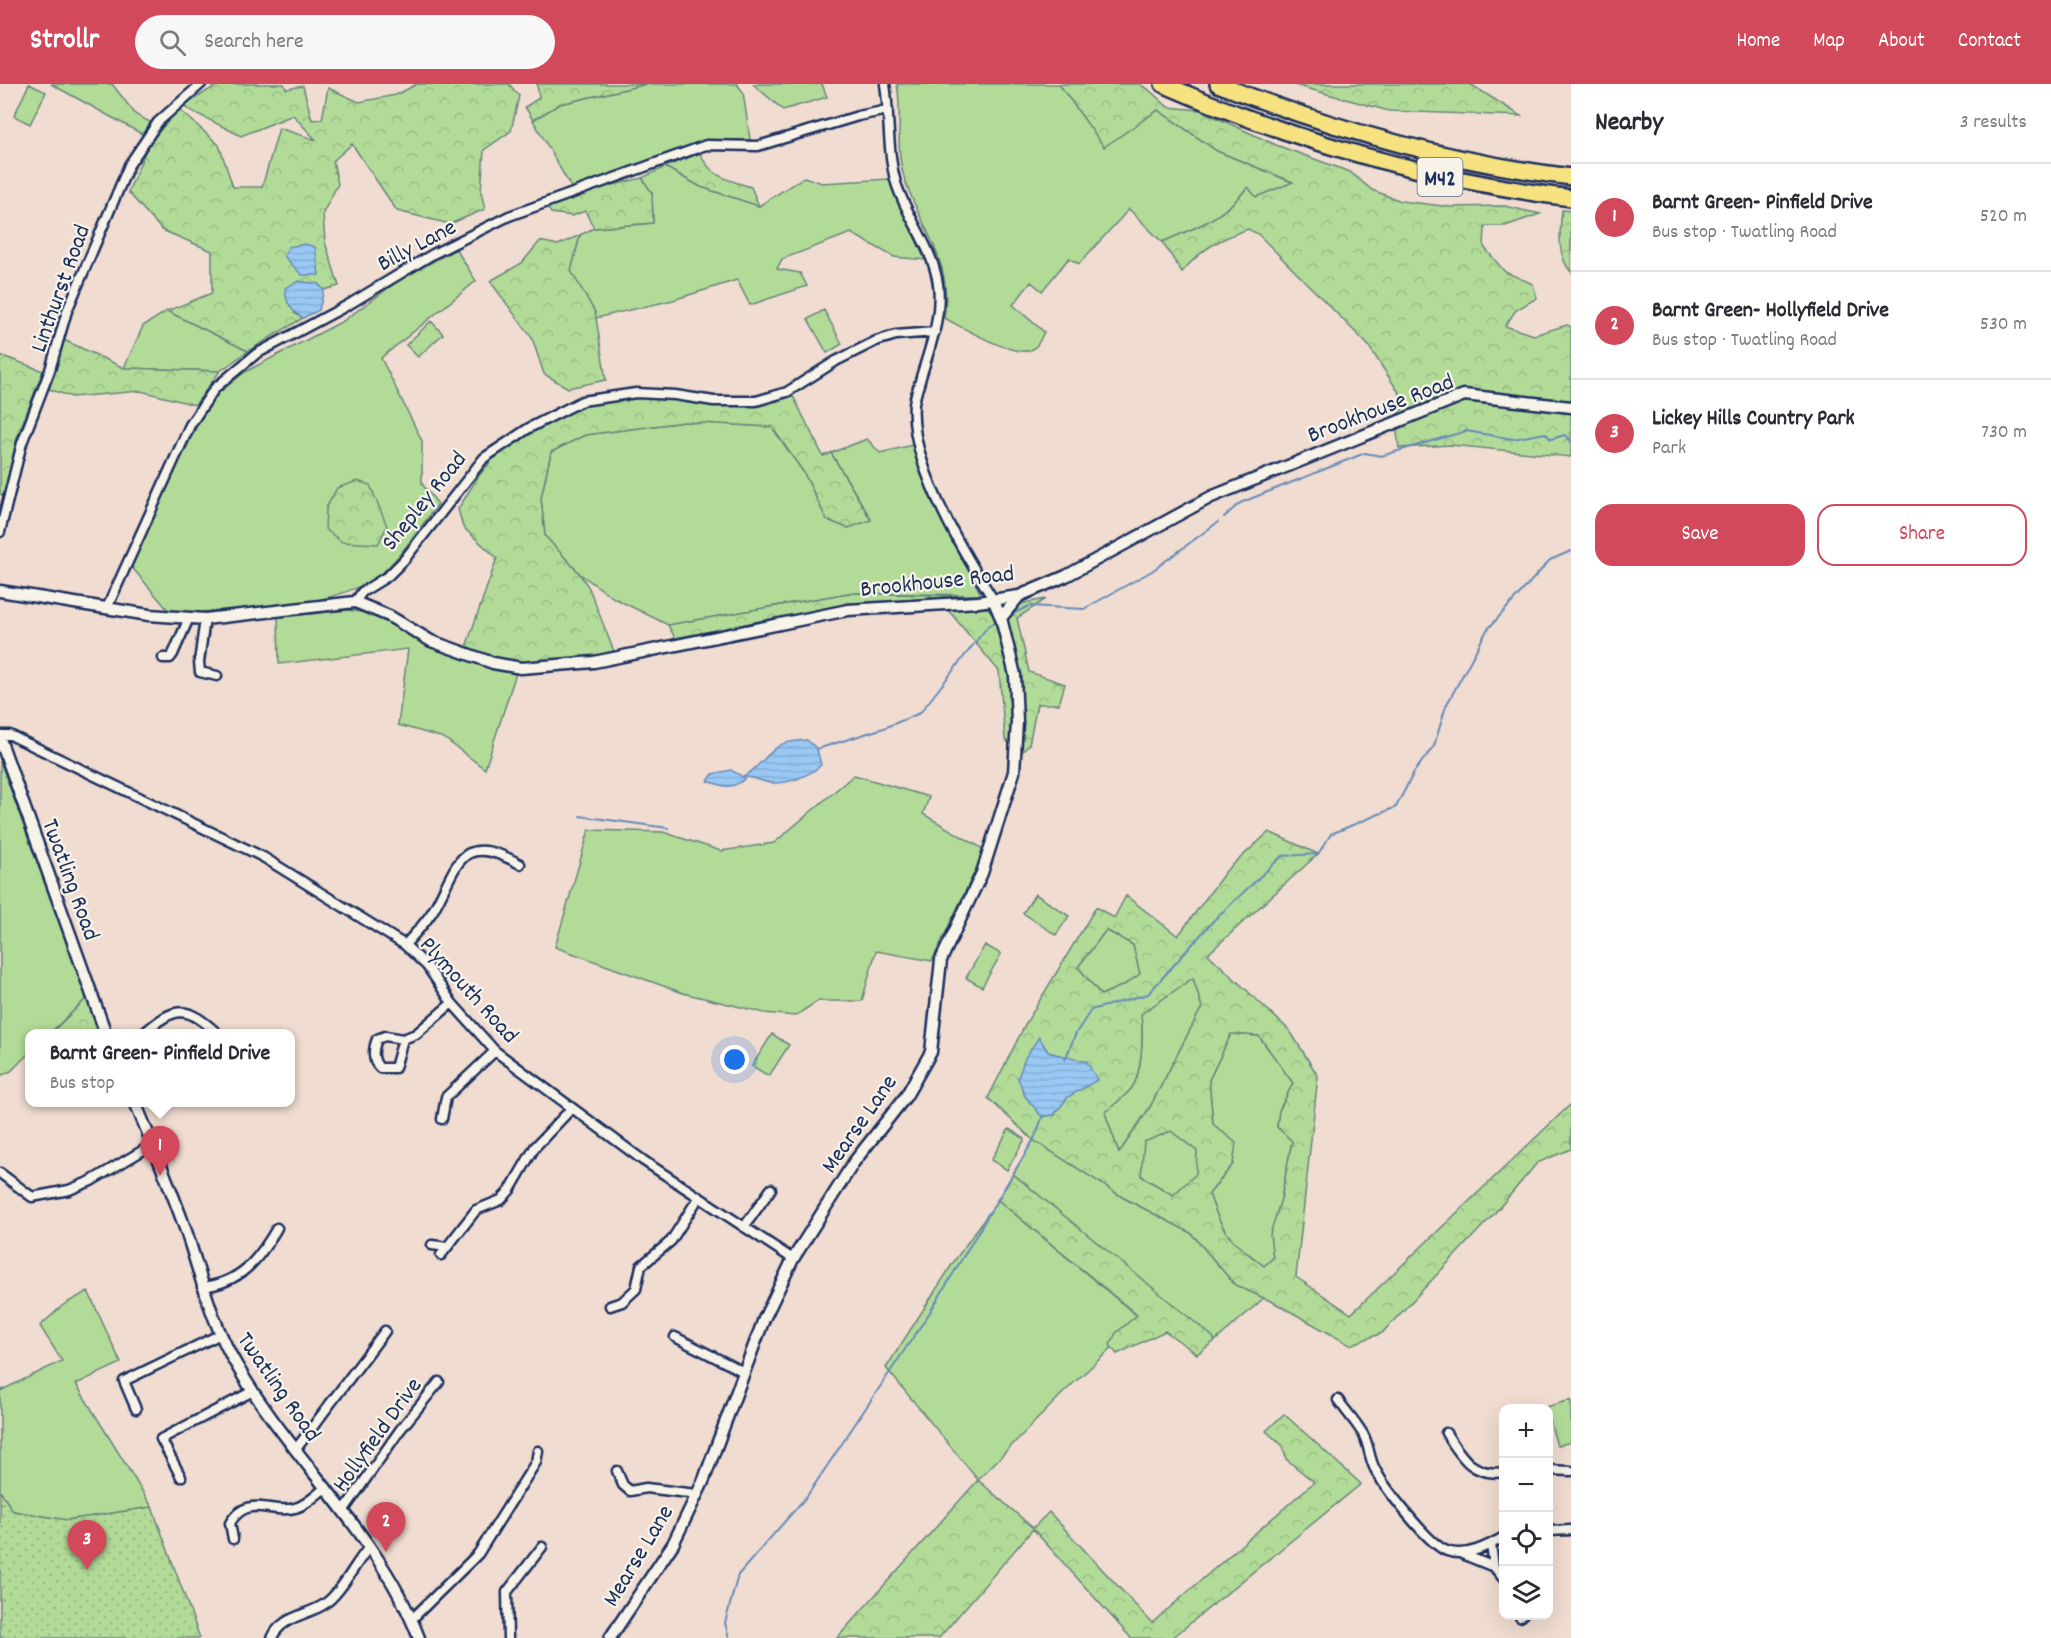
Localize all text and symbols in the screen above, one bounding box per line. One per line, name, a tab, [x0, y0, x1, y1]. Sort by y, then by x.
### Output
search box	[135, 15, 555, 69]
text: Strollr	[30, 22, 99, 62]
icon: search	[156, 26, 189, 59]
text: Search here	[204, 27, 304, 58]
text: Home	[1736, 27, 1780, 57]
text: Map	[1813, 27, 1845, 57]
text: About	[1878, 27, 1925, 57]
text: Contact	[1958, 27, 2021, 57]
text: Nearby	[1595, 105, 1663, 142]
text: 3 results	[1960, 109, 2027, 137]
road number: M42	[1418, 158, 1462, 196]
text: Barnt Green- Pinfield Drive	[1652, 188, 1873, 219]
text: 1	[1612, 203, 1617, 231]
text: 520 m	[1980, 203, 2027, 231]
street label: Billy Lane	[372, 212, 463, 282]
text: Bus stop · Twatling Road	[1652, 219, 1837, 247]
street label: Linthurst Road	[23, 220, 101, 358]
text: Barnt Green- Hollyfield Drive	[1652, 296, 1889, 327]
text: 2	[1610, 311, 1619, 339]
text: 530 m	[1980, 311, 2027, 339]
text: Bus stop · Twatling Road	[1652, 327, 1837, 355]
street label: Brookhouse Road	[1303, 366, 1459, 453]
text: Lickey Hills Country Park	[1652, 404, 1855, 435]
text: 3	[1610, 419, 1619, 447]
text: 730 m	[1981, 419, 2027, 447]
text: Park	[1652, 435, 1686, 463]
street label: Shepley Road	[374, 445, 476, 559]
button: Save	[1595, 504, 1805, 566]
button: Share	[1817, 504, 2027, 566]
street label: Brookhouse Road	[859, 558, 1016, 608]
street label: Twatling Road	[31, 814, 107, 946]
street label: Plymouth Road	[410, 930, 525, 1052]
popup	[25, 1029, 295, 1107]
text: Barnt Green- Pinfield Drive	[50, 1039, 270, 1070]
your location	[720, 1045, 749, 1074]
street label: Mearse Lane	[814, 1068, 907, 1181]
text: Bus stop	[50, 1070, 115, 1098]
pin: 1	[140, 1126, 180, 1176]
street label: Twatling Road	[227, 1326, 328, 1450]
street label: Hollyfield Drive	[325, 1371, 432, 1500]
map controls	[1499, 1404, 1553, 1620]
button: +	[1499, 1404, 1553, 1458]
button: −	[1499, 1458, 1553, 1512]
street label: Mearse Lane	[596, 1499, 683, 1614]
pin: 2	[366, 1502, 406, 1552]
button: locate	[1499, 1512, 1553, 1566]
pin: 3	[68, 1520, 106, 1570]
button: layers	[1499, 1566, 1553, 1620]

